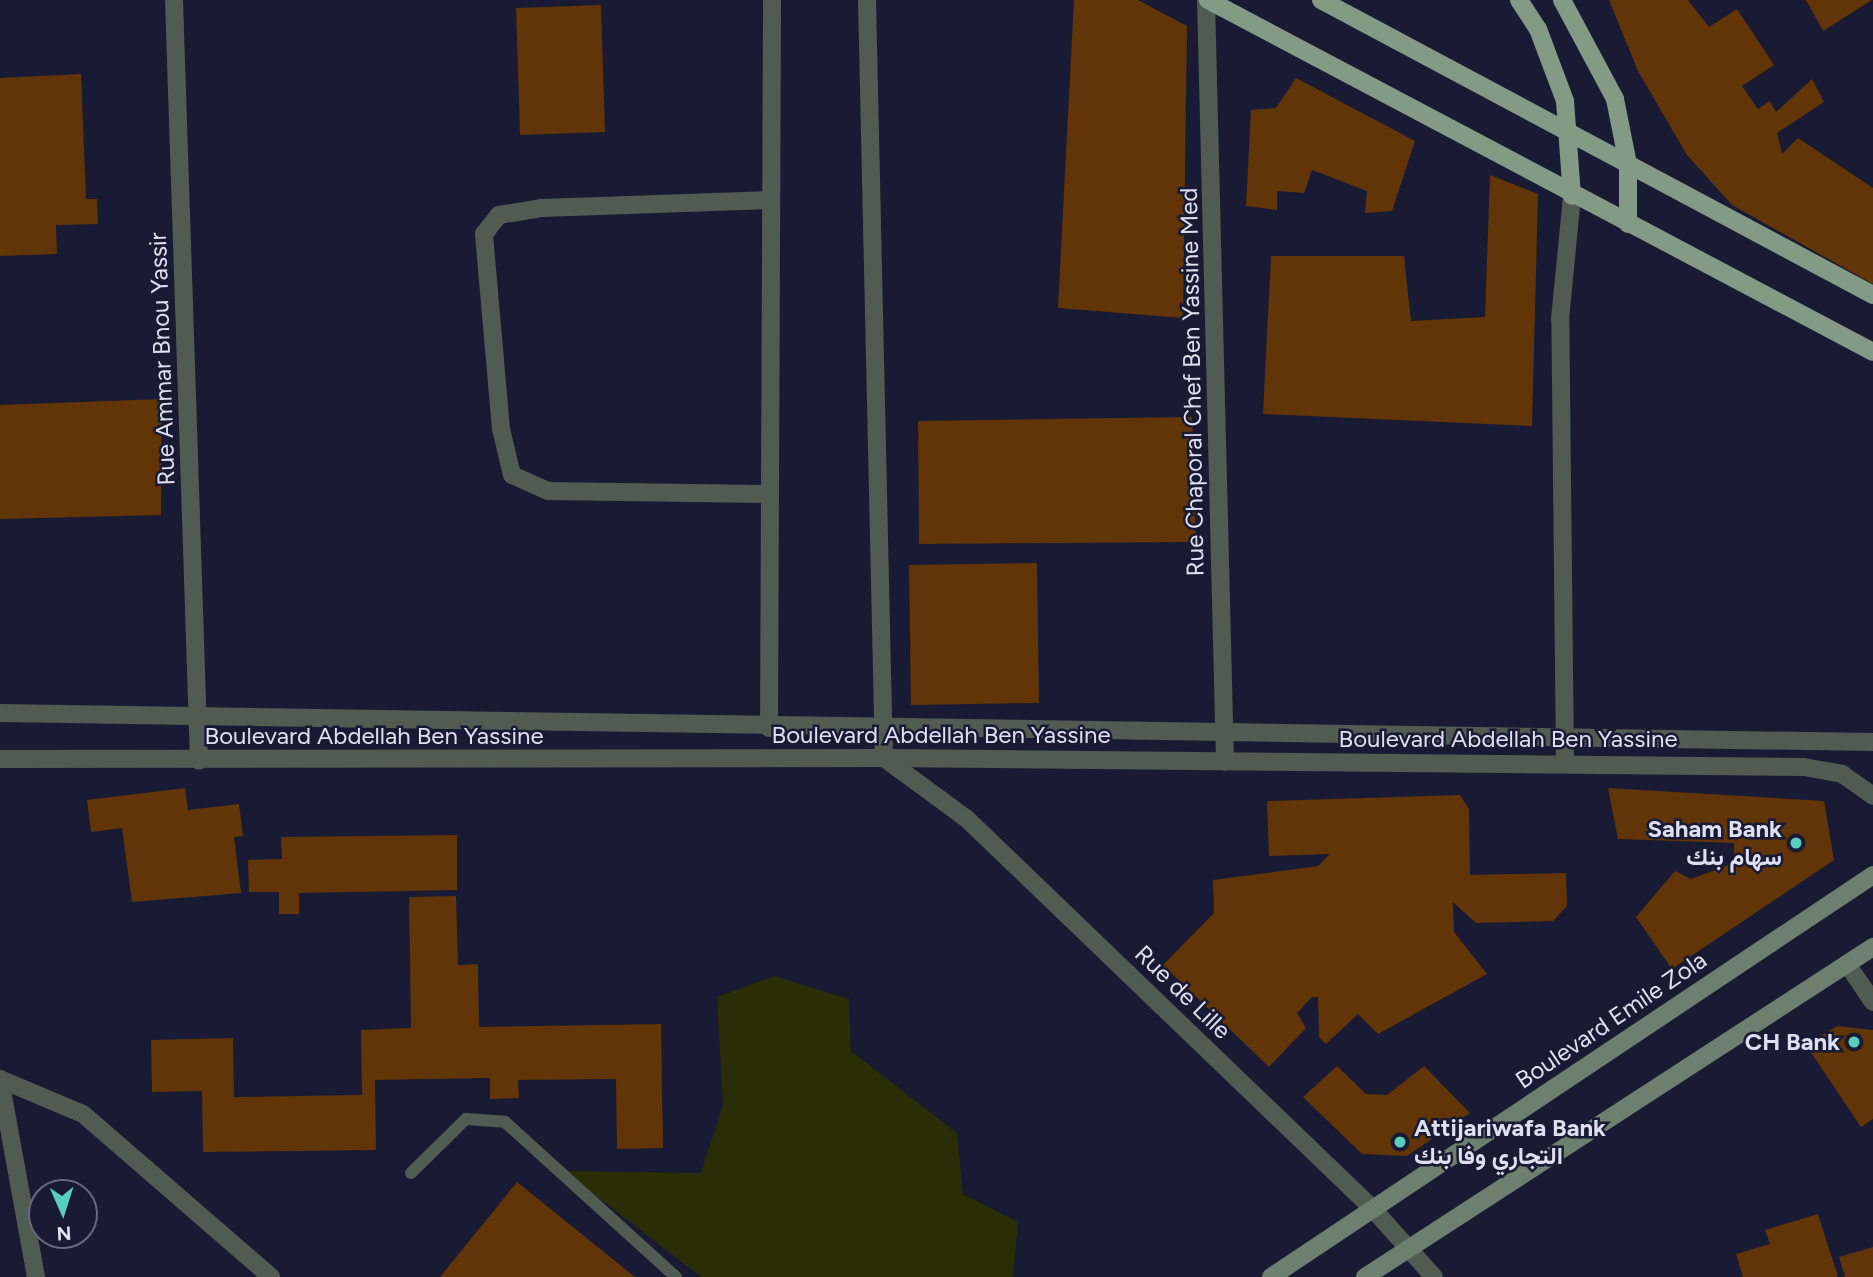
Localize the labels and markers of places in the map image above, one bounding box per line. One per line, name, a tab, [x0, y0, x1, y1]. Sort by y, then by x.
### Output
place label: Saham Bank سهام بنك	[1648, 815, 1782, 871]
marker: Saham Bank سهام بنك	[1788, 835, 1804, 851]
place label: CH Bank	[1745, 1028, 1840, 1056]
marker: CH Bank	[1846, 1034, 1862, 1050]
place label: Attijariwafa Bank التجاري وفا بنك	[1414, 1114, 1606, 1170]
marker: Attijariwafa Bank التجاري وفا بنك	[1392, 1134, 1408, 1150]

